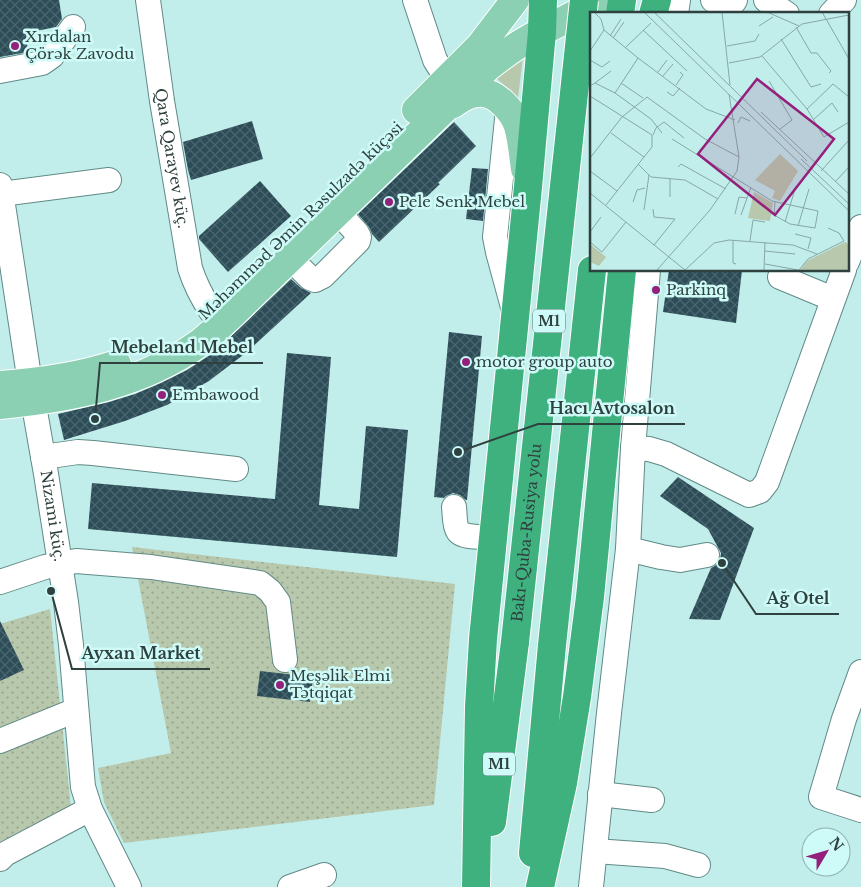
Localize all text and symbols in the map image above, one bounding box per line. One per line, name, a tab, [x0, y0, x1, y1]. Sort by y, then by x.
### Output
inset map	[590, 12, 848, 271]
place label: Xırdalan Çörək Zavodu	[25, 27, 134, 63]
marker: Xırdalan Çörək Zavodu	[9, 40, 21, 52]
street label: Qara Qarayev küç.	[151, 87, 193, 230]
street label: Məhəmməd Əmin Rəsulzadə küçəsi	[195, 118, 407, 324]
place label: Pele Senk Mebel	[399, 192, 525, 211]
marker: Pele Senk Mebel	[383, 196, 395, 208]
place label: Parkinq	[666, 280, 726, 299]
marker: Parkinq	[650, 284, 662, 296]
road number: M1	[533, 310, 565, 332]
callout: Mebeland Mebel	[100, 332, 263, 363]
text: Mebeland Mebel	[111, 337, 254, 357]
place label: motor group auto	[476, 352, 613, 371]
marker: motor group auto	[460, 356, 472, 368]
place label: Embawood	[172, 385, 259, 404]
marker: Embawood	[156, 389, 168, 401]
callout: Hacı Avtosalon	[538, 393, 685, 424]
text: Hacı Avtosalon	[549, 398, 675, 418]
street label: Bakı-Quba-Rusiya yolu	[507, 442, 545, 623]
street label: Nizami küç.	[37, 469, 70, 563]
callout: Ağ Otel	[756, 583, 839, 614]
text: Ağ Otel	[765, 588, 830, 608]
callout: Ayxan Market	[72, 638, 210, 669]
text: Ayxan Market	[81, 643, 201, 663]
place label: Meşəlik Elmi Tətqiqat	[290, 666, 390, 702]
marker: Meşəlik Elmi Tətqiqat	[274, 679, 286, 691]
road number: M1	[483, 752, 515, 776]
north arrow	[801, 827, 851, 877]
text: N	[825, 833, 847, 855]

